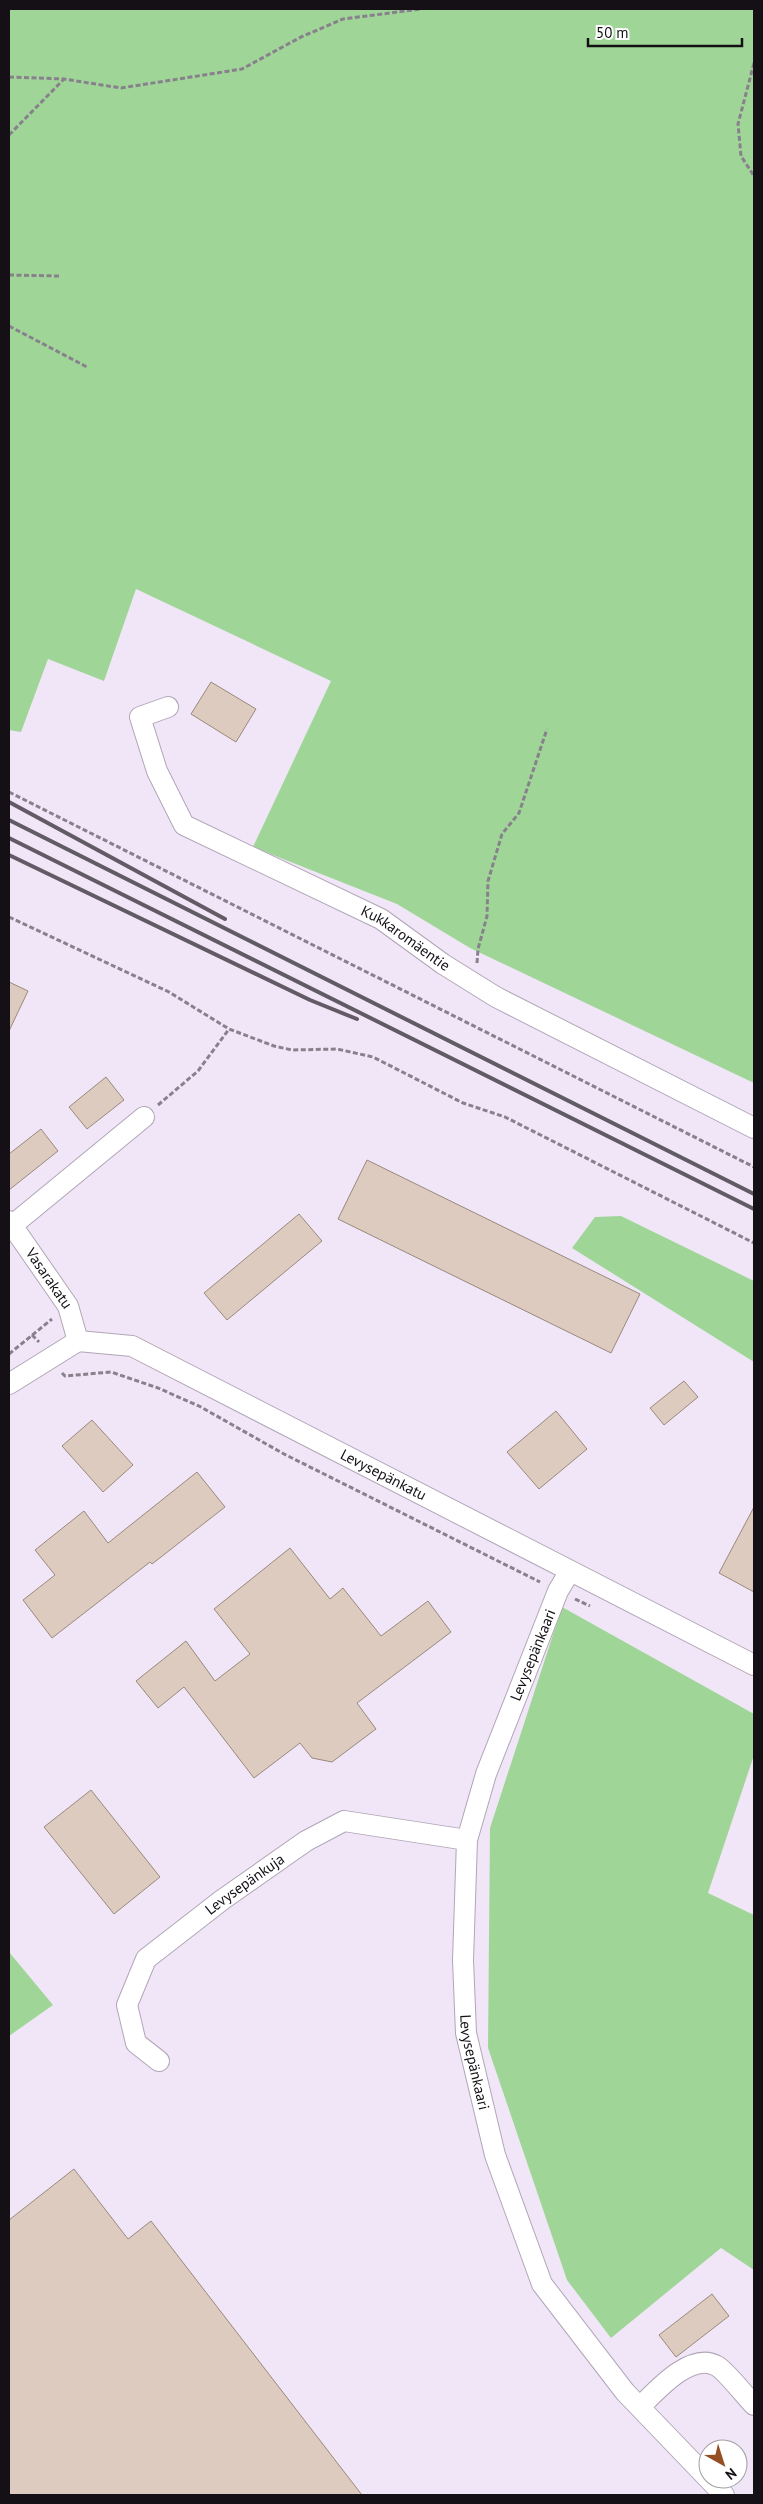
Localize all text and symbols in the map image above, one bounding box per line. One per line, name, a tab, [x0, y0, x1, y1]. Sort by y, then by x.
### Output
scale bar	[588, 15, 742, 47]
text: 50 m	[596, 23, 629, 42]
street label: Kukkaromäentie	[358, 901, 454, 975]
street label: Vasarakatu	[21, 1243, 77, 1312]
street label: Levysepänkatu	[337, 1445, 430, 1504]
street label: Levysepänkaari	[505, 1606, 560, 1704]
street label: Levysepänkuja	[201, 1849, 288, 1919]
street label: Levysepänkaari	[456, 2014, 494, 2112]
north arrow	[698, 2439, 748, 2489]
text: N	[722, 2464, 740, 2484]

